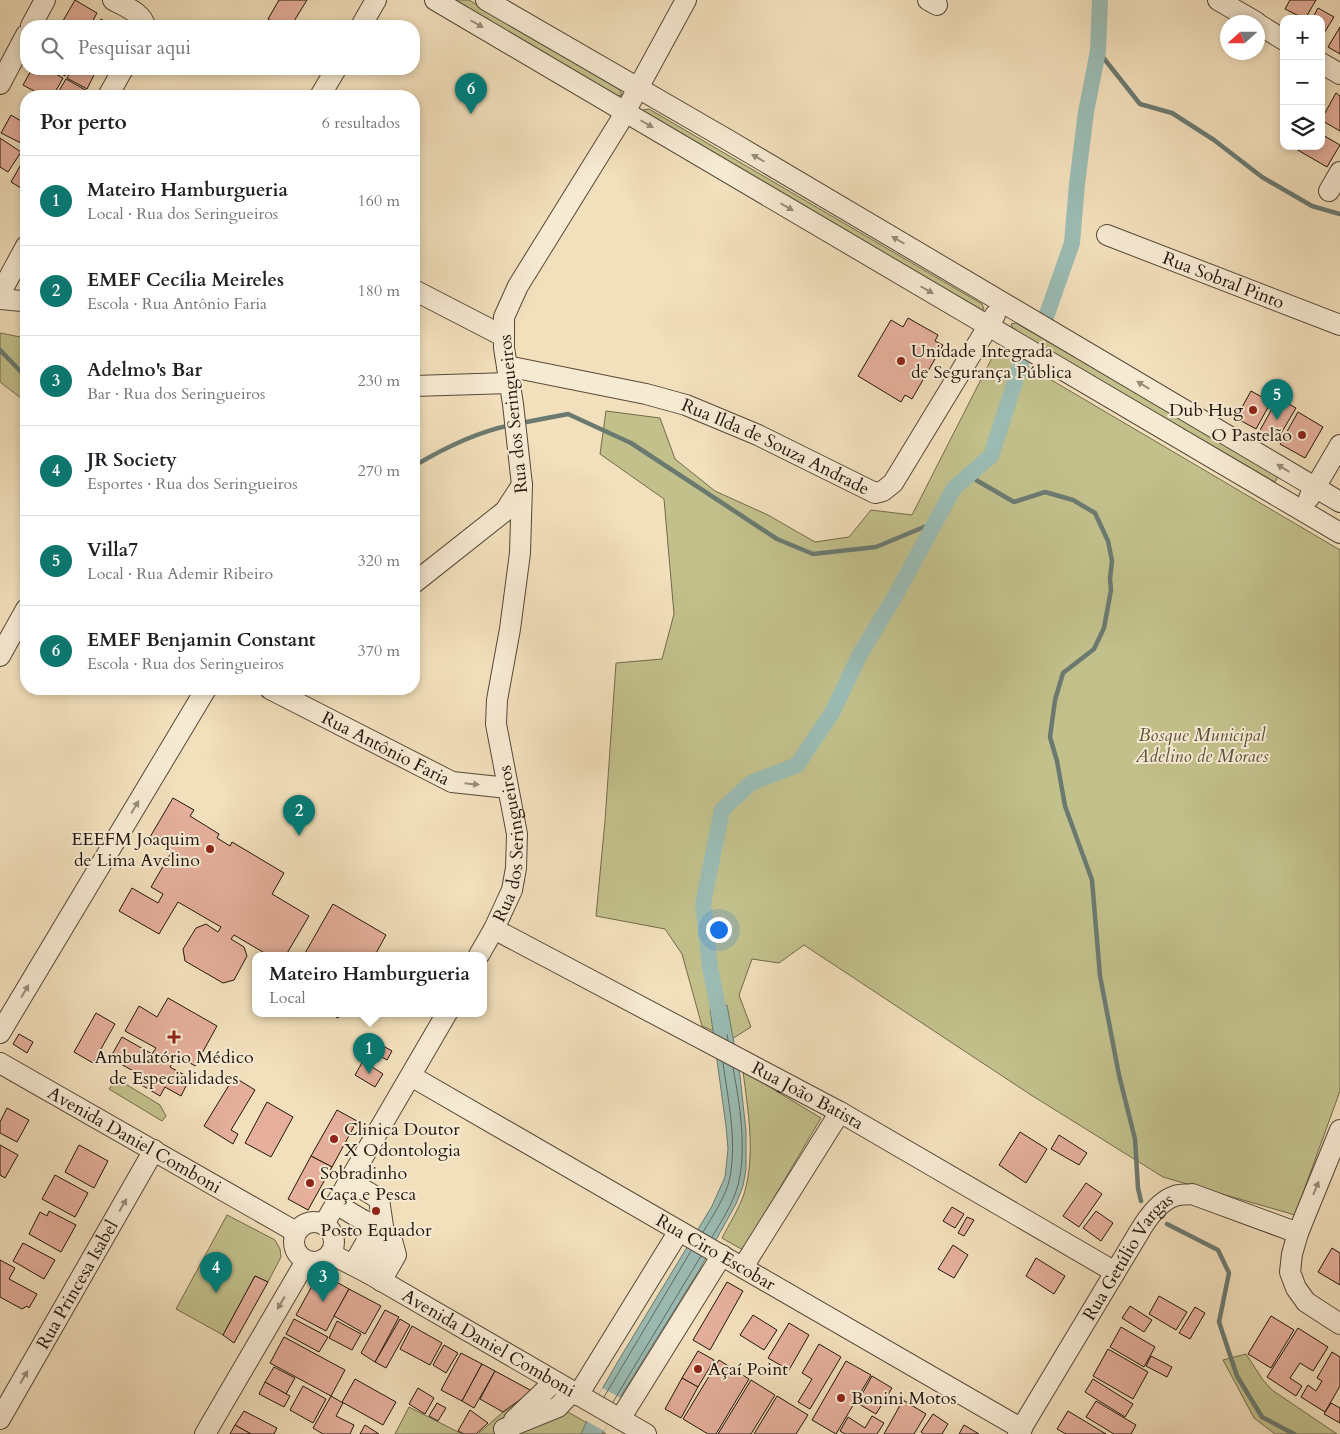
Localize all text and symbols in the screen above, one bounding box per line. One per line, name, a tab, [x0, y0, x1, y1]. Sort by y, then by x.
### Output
north arrow	[1220, 15, 1265, 60]
map controls	[1280, 15, 1325, 150]
button: +	[1280, 15, 1325, 60]
search box	[20, 20, 420, 75]
one-way arrow	[470, 20, 484, 28]
icon: search	[38, 34, 66, 62]
text: Pesquisar aqui	[78, 35, 191, 61]
button: −	[1280, 60, 1325, 105]
pin: 6	[455, 73, 487, 114]
button: layers	[1280, 105, 1325, 150]
text: Por perto	[40, 108, 127, 137]
text: 6 resultados	[322, 112, 400, 134]
one-way arrow	[641, 120, 654, 129]
one-way arrow	[751, 153, 764, 162]
text: Mateiro Hamburgueria	[87, 177, 288, 203]
text: 1	[52, 190, 60, 212]
text: 160 m	[358, 190, 400, 212]
one-way arrow	[781, 202, 794, 211]
text: Local · Rua dos Seringueiros	[87, 203, 278, 225]
one-way arrow	[891, 236, 904, 245]
street label: Rua Sobral Pinto	[1159, 246, 1288, 315]
text: EMEF Cecília Meireles	[87, 267, 284, 293]
text: 2	[52, 280, 60, 302]
text: 180 m	[358, 280, 400, 302]
one-way arrow	[920, 285, 933, 294]
text: Escola · Rua Antônio Faria	[87, 293, 267, 315]
street label: Rua dos Seringueiros	[493, 333, 534, 495]
place label: Unidade Integrada de Segurança Pública	[911, 339, 1072, 385]
marker: Unidade Integrada de Segurança Pública	[895, 355, 907, 367]
text: Adelmo's Bar	[87, 357, 202, 383]
text: 3	[52, 370, 60, 392]
text: 230 m	[358, 370, 400, 392]
pin: 5	[1261, 379, 1293, 420]
one-way arrow	[1137, 381, 1150, 390]
text: Bar · Rua dos Seringueiros	[87, 383, 265, 405]
street label: Rua Ilda de Souza Andrade	[678, 393, 874, 501]
place label: Dub Hug	[1169, 398, 1244, 423]
marker: Dub Hug	[1247, 404, 1259, 416]
place label: O Pastelão	[1211, 423, 1292, 448]
marker: O Pastelão	[1296, 429, 1308, 441]
text: JR Society	[87, 447, 177, 473]
text: 4	[52, 460, 60, 482]
text: 270 m	[358, 460, 400, 482]
one-way arrow	[1276, 463, 1289, 472]
text: Esportes · Rua dos Seringueiros	[87, 473, 298, 495]
text: Villa7	[87, 537, 138, 563]
text: 5	[52, 550, 60, 572]
text: 320 m	[358, 550, 400, 572]
text: Local · Rua Ademir Ribeiro	[87, 563, 273, 585]
text: EMEF Benjamin Constant	[87, 627, 315, 653]
text: 6	[52, 640, 60, 662]
text: 370 m	[358, 640, 400, 662]
text: Escola · Rua dos Seringueiros	[87, 653, 284, 675]
street label: Rua Antônio Faria	[317, 705, 454, 792]
park label: Bosque Municipal Adelino de Moraes	[1134, 723, 1269, 769]
street label: Rua dos Seringueiros	[487, 763, 530, 926]
one-way arrow	[464, 780, 480, 788]
pin: 2	[283, 795, 315, 836]
one-way arrow	[131, 800, 140, 813]
place label: EEEFM Joaquim de Lima Avelino	[71, 827, 201, 873]
marker: EEEFM Joaquim de Lima Avelino	[204, 843, 216, 855]
your location	[706, 917, 732, 943]
popup	[252, 952, 487, 1017]
text: Mateiro Hamburgueria	[269, 961, 470, 987]
one-way arrow	[21, 984, 29, 999]
text: Local	[269, 987, 306, 1009]
marker: Ambulatório Médico de Especialidades	[167, 1030, 181, 1044]
pin: 1	[353, 1033, 385, 1074]
place label: Ambulatório Médico de Especialidades	[94, 1045, 254, 1091]
street label: Rua João Batista	[747, 1055, 868, 1136]
street label: Avenida Daniel Comboni	[43, 1081, 226, 1200]
place label: Clinica Doutor X Odontologia	[344, 1117, 461, 1163]
marker: Clinica Doutor X Odontologia	[328, 1133, 340, 1145]
place label: Sobradinho Caça e Pesca	[320, 1161, 416, 1207]
marker: Sobradinho Caça e Pesca	[304, 1177, 316, 1189]
one-way arrow	[1313, 1181, 1321, 1195]
street label: Rua Getúlio Vargas	[1077, 1187, 1178, 1325]
one-way arrow	[118, 1199, 127, 1212]
marker: Posto Equador	[370, 1205, 382, 1217]
street label: Rua Ciro Escobar	[651, 1208, 780, 1297]
street label: Rua Princesa Isabel	[31, 1215, 125, 1354]
place label: Posto Equador	[321, 1218, 432, 1243]
pin: 4	[200, 1252, 232, 1293]
pin: 3	[307, 1261, 339, 1302]
street label: Avenida Daniel Comboni	[397, 1283, 580, 1403]
one-way arrow	[277, 1296, 286, 1309]
place label: Açaí Point	[708, 1357, 788, 1382]
marker: Açaí Point	[692, 1363, 704, 1375]
one-way arrow	[20, 1370, 29, 1383]
place label: Bonini Motos	[851, 1386, 957, 1411]
marker: Bonini Motos	[835, 1392, 847, 1404]

